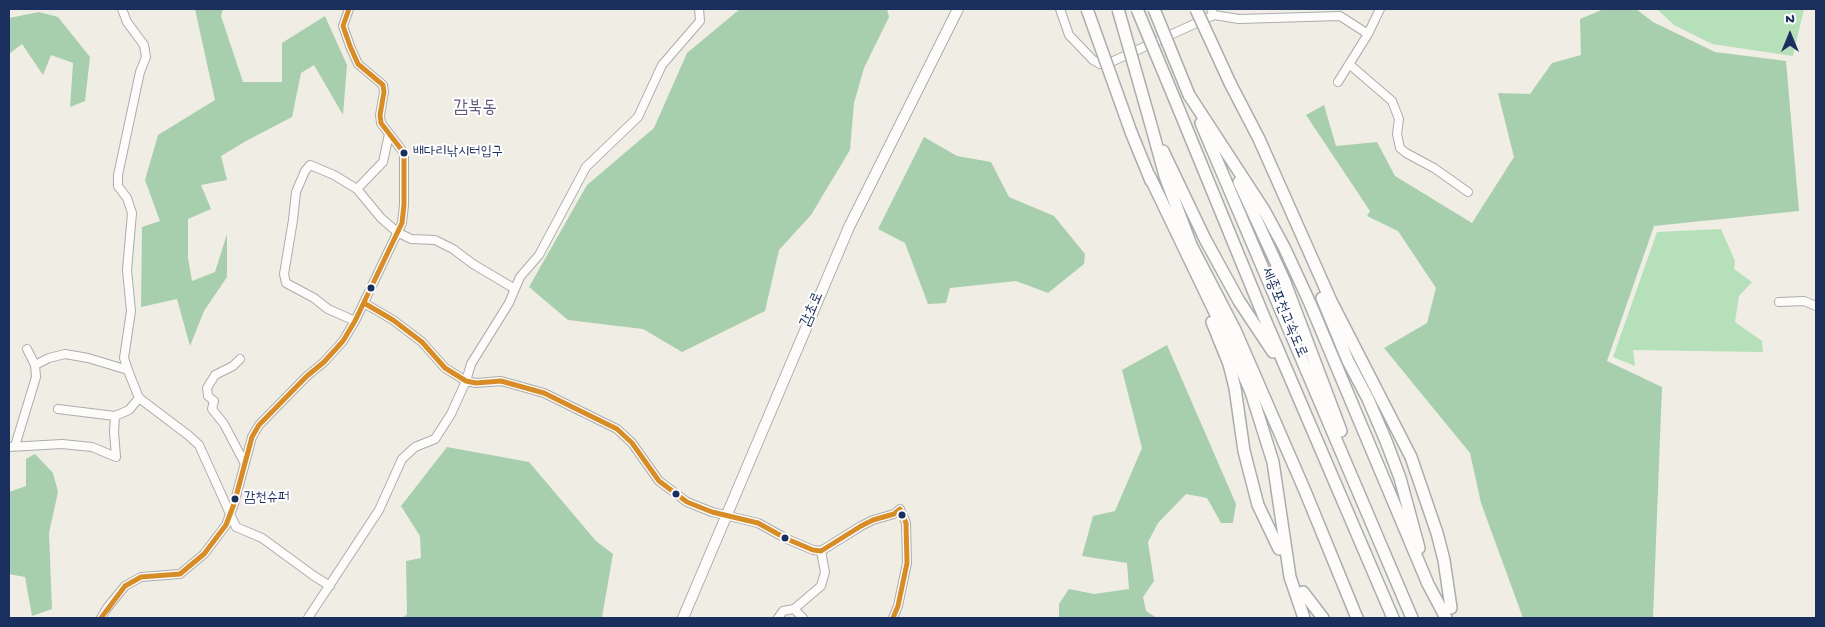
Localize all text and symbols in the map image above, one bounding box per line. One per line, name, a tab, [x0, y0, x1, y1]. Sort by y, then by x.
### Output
north arrow	[1765, 10, 1815, 60]
text: N	[1785, 11, 1795, 28]
district label: 감북동	[453, 98, 497, 120]
place label: 배다리낚시터입구	[413, 145, 503, 161]
marker: 배다리낚시터입구	[399, 148, 409, 158]
street label: 세종포천고속도로	[1256, 265, 1310, 361]
unlabelled marker	[366, 283, 376, 293]
street label: 감초로	[798, 290, 828, 330]
unlabelled marker	[671, 489, 681, 499]
place label: 감천슈퍼	[244, 491, 289, 507]
marker: 감천슈퍼	[230, 494, 240, 504]
unlabelled marker	[897, 510, 907, 520]
unlabelled marker	[780, 533, 790, 543]

